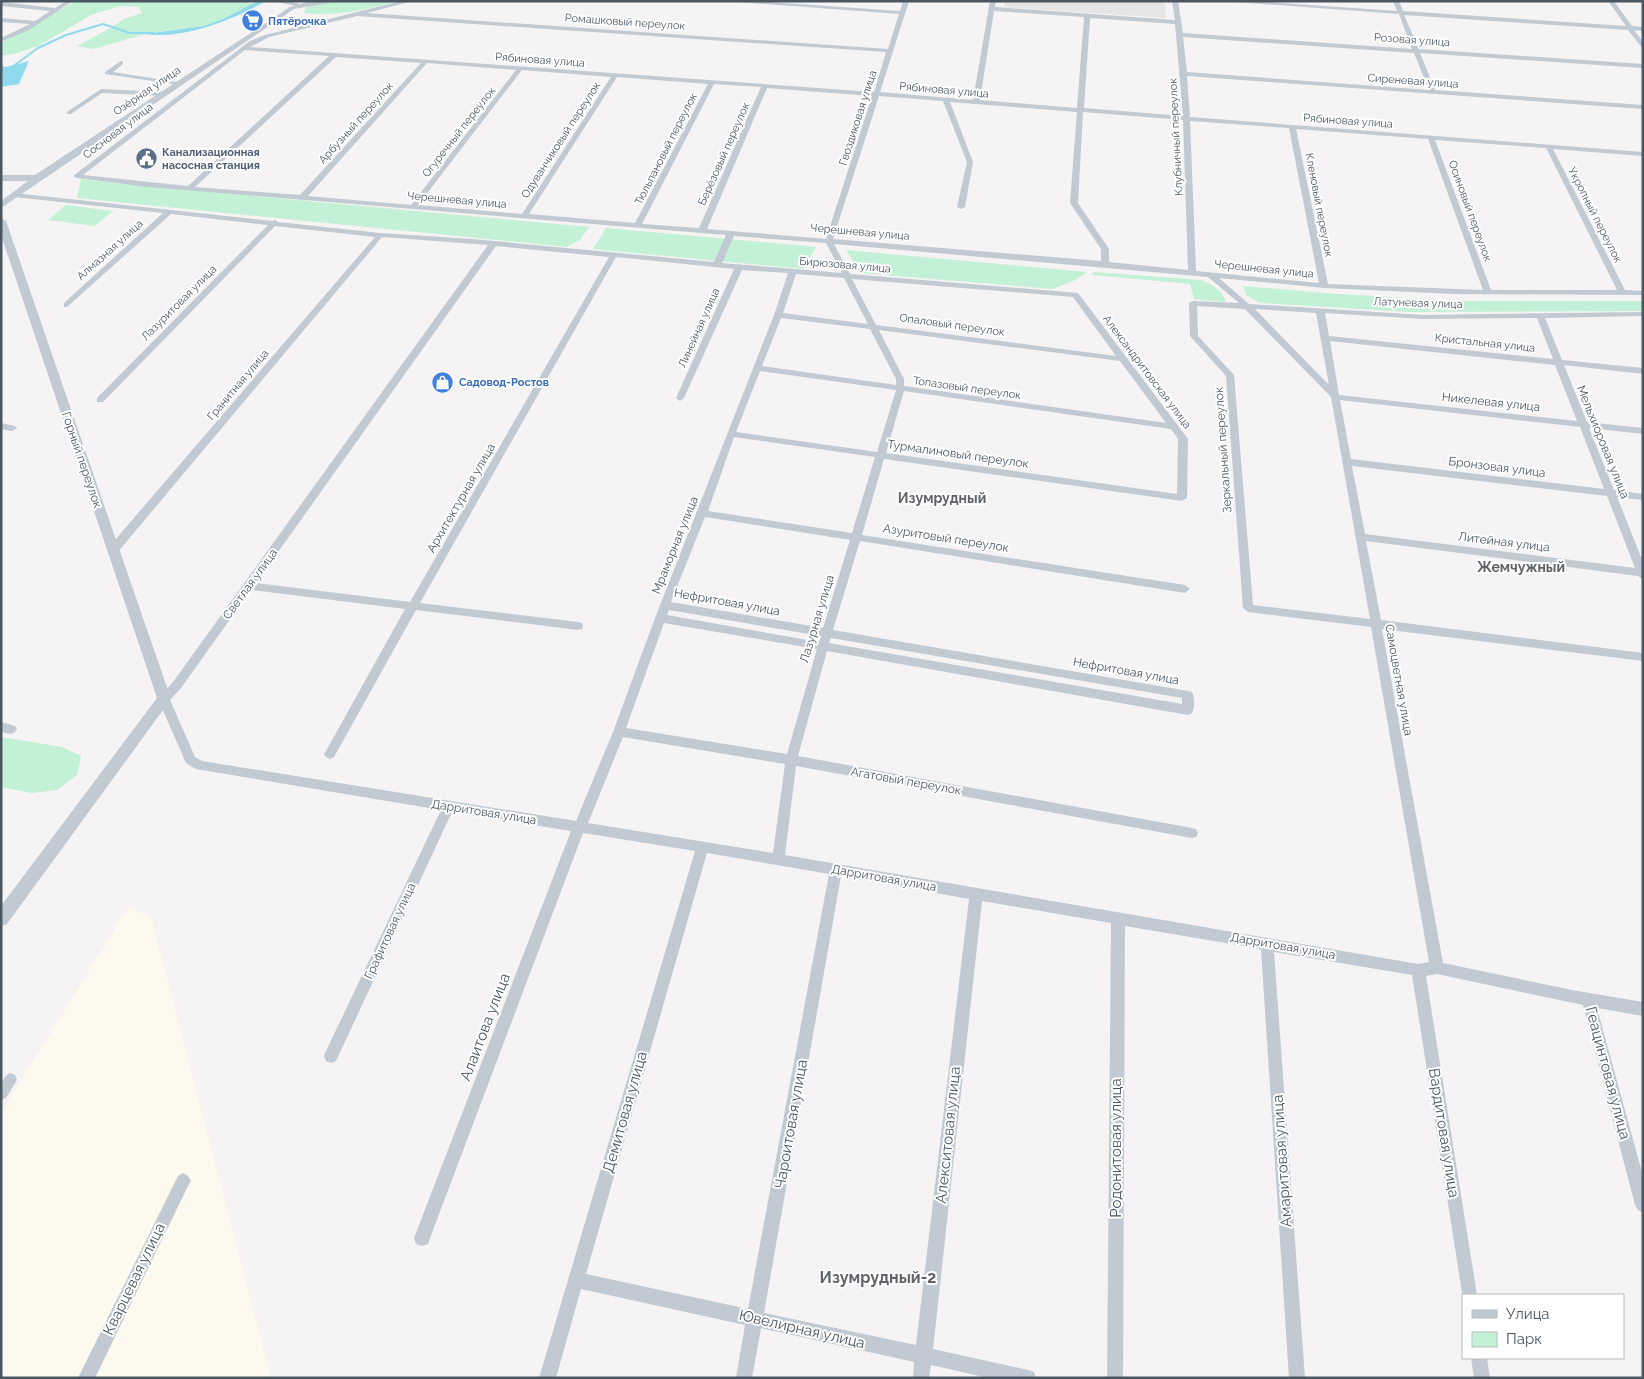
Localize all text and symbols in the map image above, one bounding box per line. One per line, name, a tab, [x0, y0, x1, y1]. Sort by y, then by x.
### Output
supermarket icon: Пятёрочка	[240, 9, 264, 33]
street label: Ромашковый переулок	[564, 11, 686, 33]
place label: Пятёрочка	[268, 15, 326, 28]
street label: Розовая улица	[1374, 31, 1450, 49]
street label: Рябиновая улица	[495, 50, 585, 70]
street label: Озёрная улица	[111, 64, 183, 118]
street label: Гвоздиковая улица	[836, 69, 880, 167]
street label: Сиреневая улица	[1367, 71, 1459, 91]
street label: Клубничный переулок	[1166, 77, 1186, 196]
street label: Арбузный переулок	[316, 79, 396, 166]
street label: Одуванчиковый переулок	[519, 79, 604, 201]
street label: Рябиновая улица	[899, 80, 989, 100]
street label: Огуречный переулок	[420, 84, 498, 180]
street label: Тюльпановый переулок	[632, 91, 700, 207]
street label: Сосновая улица	[80, 100, 156, 162]
street label: Берёзовый переулок	[695, 100, 753, 208]
street label: Рябиновая улица	[1303, 111, 1393, 131]
public building icon: Канализационная насосная станция	[134, 146, 158, 170]
place label: Канализационная насосная станция	[162, 146, 260, 172]
street label: Кленовый переулок	[1303, 152, 1336, 258]
street label: Осиновый переулок	[1446, 159, 1494, 264]
street label: Укропный переулок	[1565, 165, 1625, 265]
street label: Черешневая улица	[407, 189, 507, 211]
street label: Алмазная улица	[74, 217, 146, 283]
street label: Черешневая улица	[810, 221, 910, 243]
street label: Бирюзовая улица	[799, 255, 891, 275]
street label: Черешневая улица	[1214, 257, 1314, 281]
street label: Лазуритовая улица	[139, 263, 219, 343]
street label: Линейная улица	[676, 286, 722, 370]
street label: Латуневая улица	[1373, 295, 1463, 311]
street label: Опаловый переулок	[898, 311, 1006, 339]
street label: Александритовская улица	[1100, 313, 1194, 431]
street label: Кристальная улица	[1434, 331, 1536, 355]
street label: Гранитная улица	[205, 347, 271, 423]
shop icon: Садовод-Ростов	[431, 370, 455, 394]
street label: Топазовый переулок	[912, 374, 1022, 402]
place label: Садовод-Ростов	[459, 376, 549, 389]
street label: Мельхиоровая улица	[1574, 383, 1632, 501]
street label: Зеркальный переулок	[1212, 386, 1234, 514]
street label: Никелевая улица	[1441, 390, 1541, 414]
street label: Горный переулок	[59, 410, 105, 510]
street label: Турмалиновый переулок	[886, 437, 1030, 471]
street label: Архитектурная улица	[424, 441, 498, 555]
street label: Бронзовая улица	[1448, 454, 1546, 480]
district label: Изумрудный	[898, 490, 986, 506]
street label: Мраморная улица	[649, 494, 701, 596]
street label: Азуритовый переулок	[882, 521, 1010, 555]
street label: Литейная улица	[1457, 529, 1551, 555]
street label: Светлая улица	[220, 546, 280, 622]
district label: Жемчужный	[1477, 559, 1565, 575]
street label: Лазурная улица	[797, 573, 837, 665]
street label: Нефритовая улица	[673, 586, 781, 618]
street label: Самоцветная улица	[1382, 623, 1416, 737]
street label: Нефритовая улица	[1072, 655, 1180, 687]
street label: Агатовый переулок	[850, 764, 962, 798]
street label: Дарритовая улица	[430, 797, 538, 827]
street label: Дарритовая улица	[830, 862, 938, 894]
street label: Графитовая улица	[362, 881, 418, 981]
street label: Дарритовая улица	[1229, 930, 1337, 962]
street label: Алаитова улица	[456, 971, 514, 1083]
street label: Геацинтовая улица	[1582, 1005, 1634, 1141]
street label: Демитовая улица	[599, 1049, 651, 1175]
street label: Чароитовая улица	[771, 1058, 811, 1190]
street label: Алекситовая улица	[932, 1065, 964, 1205]
street label: Вардитовая улица	[1425, 1067, 1463, 1199]
street label: Родонитовая улица	[1107, 1078, 1125, 1218]
street label: Амаритовая улица	[1268, 1094, 1296, 1228]
street label: Кварцевая улица	[99, 1220, 169, 1338]
district label: Изумрудный-2	[820, 1268, 936, 1287]
legend	[1462, 1294, 1624, 1359]
text: Улица	[1506, 1305, 1550, 1323]
street label: Ювелирная улица	[737, 1306, 867, 1352]
text: Парк	[1506, 1330, 1542, 1348]

